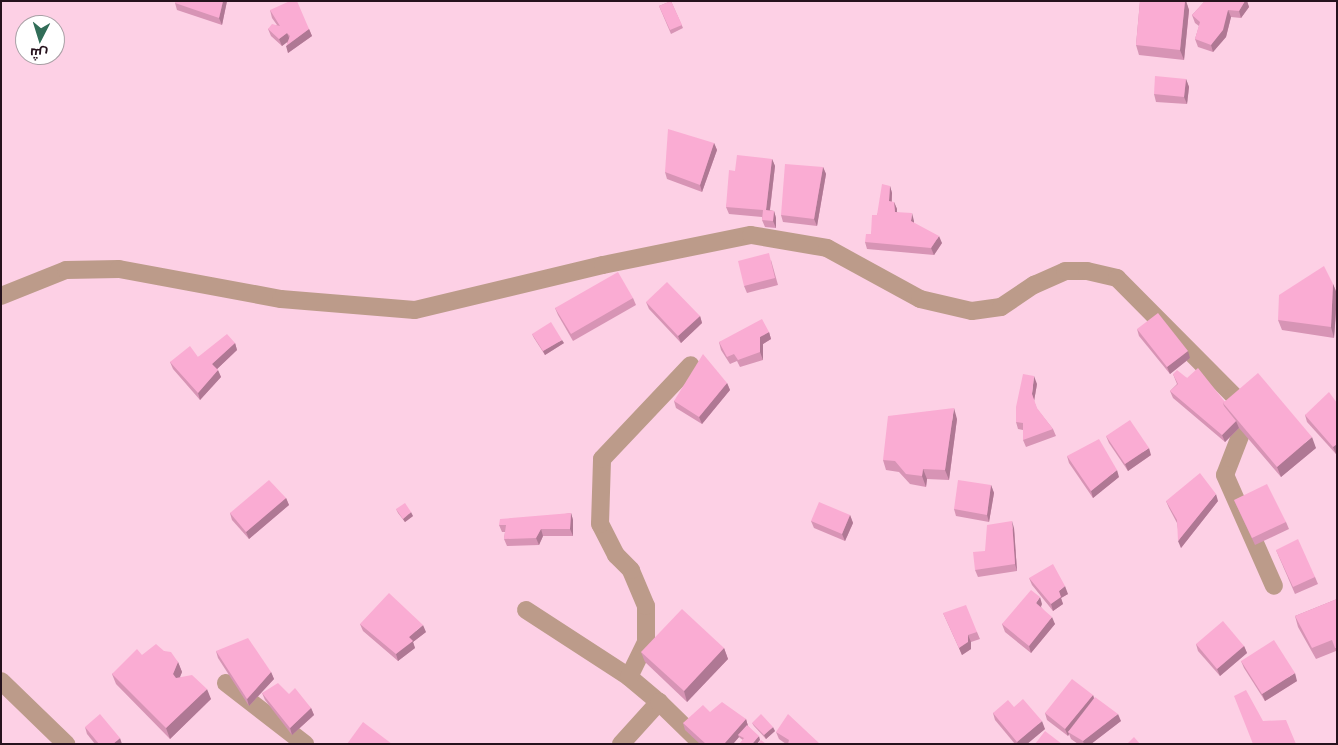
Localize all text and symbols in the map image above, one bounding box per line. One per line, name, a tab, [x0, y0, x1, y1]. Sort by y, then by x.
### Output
north arrow	[15, 15, 65, 65]
text: ش	[29, 44, 49, 65]

